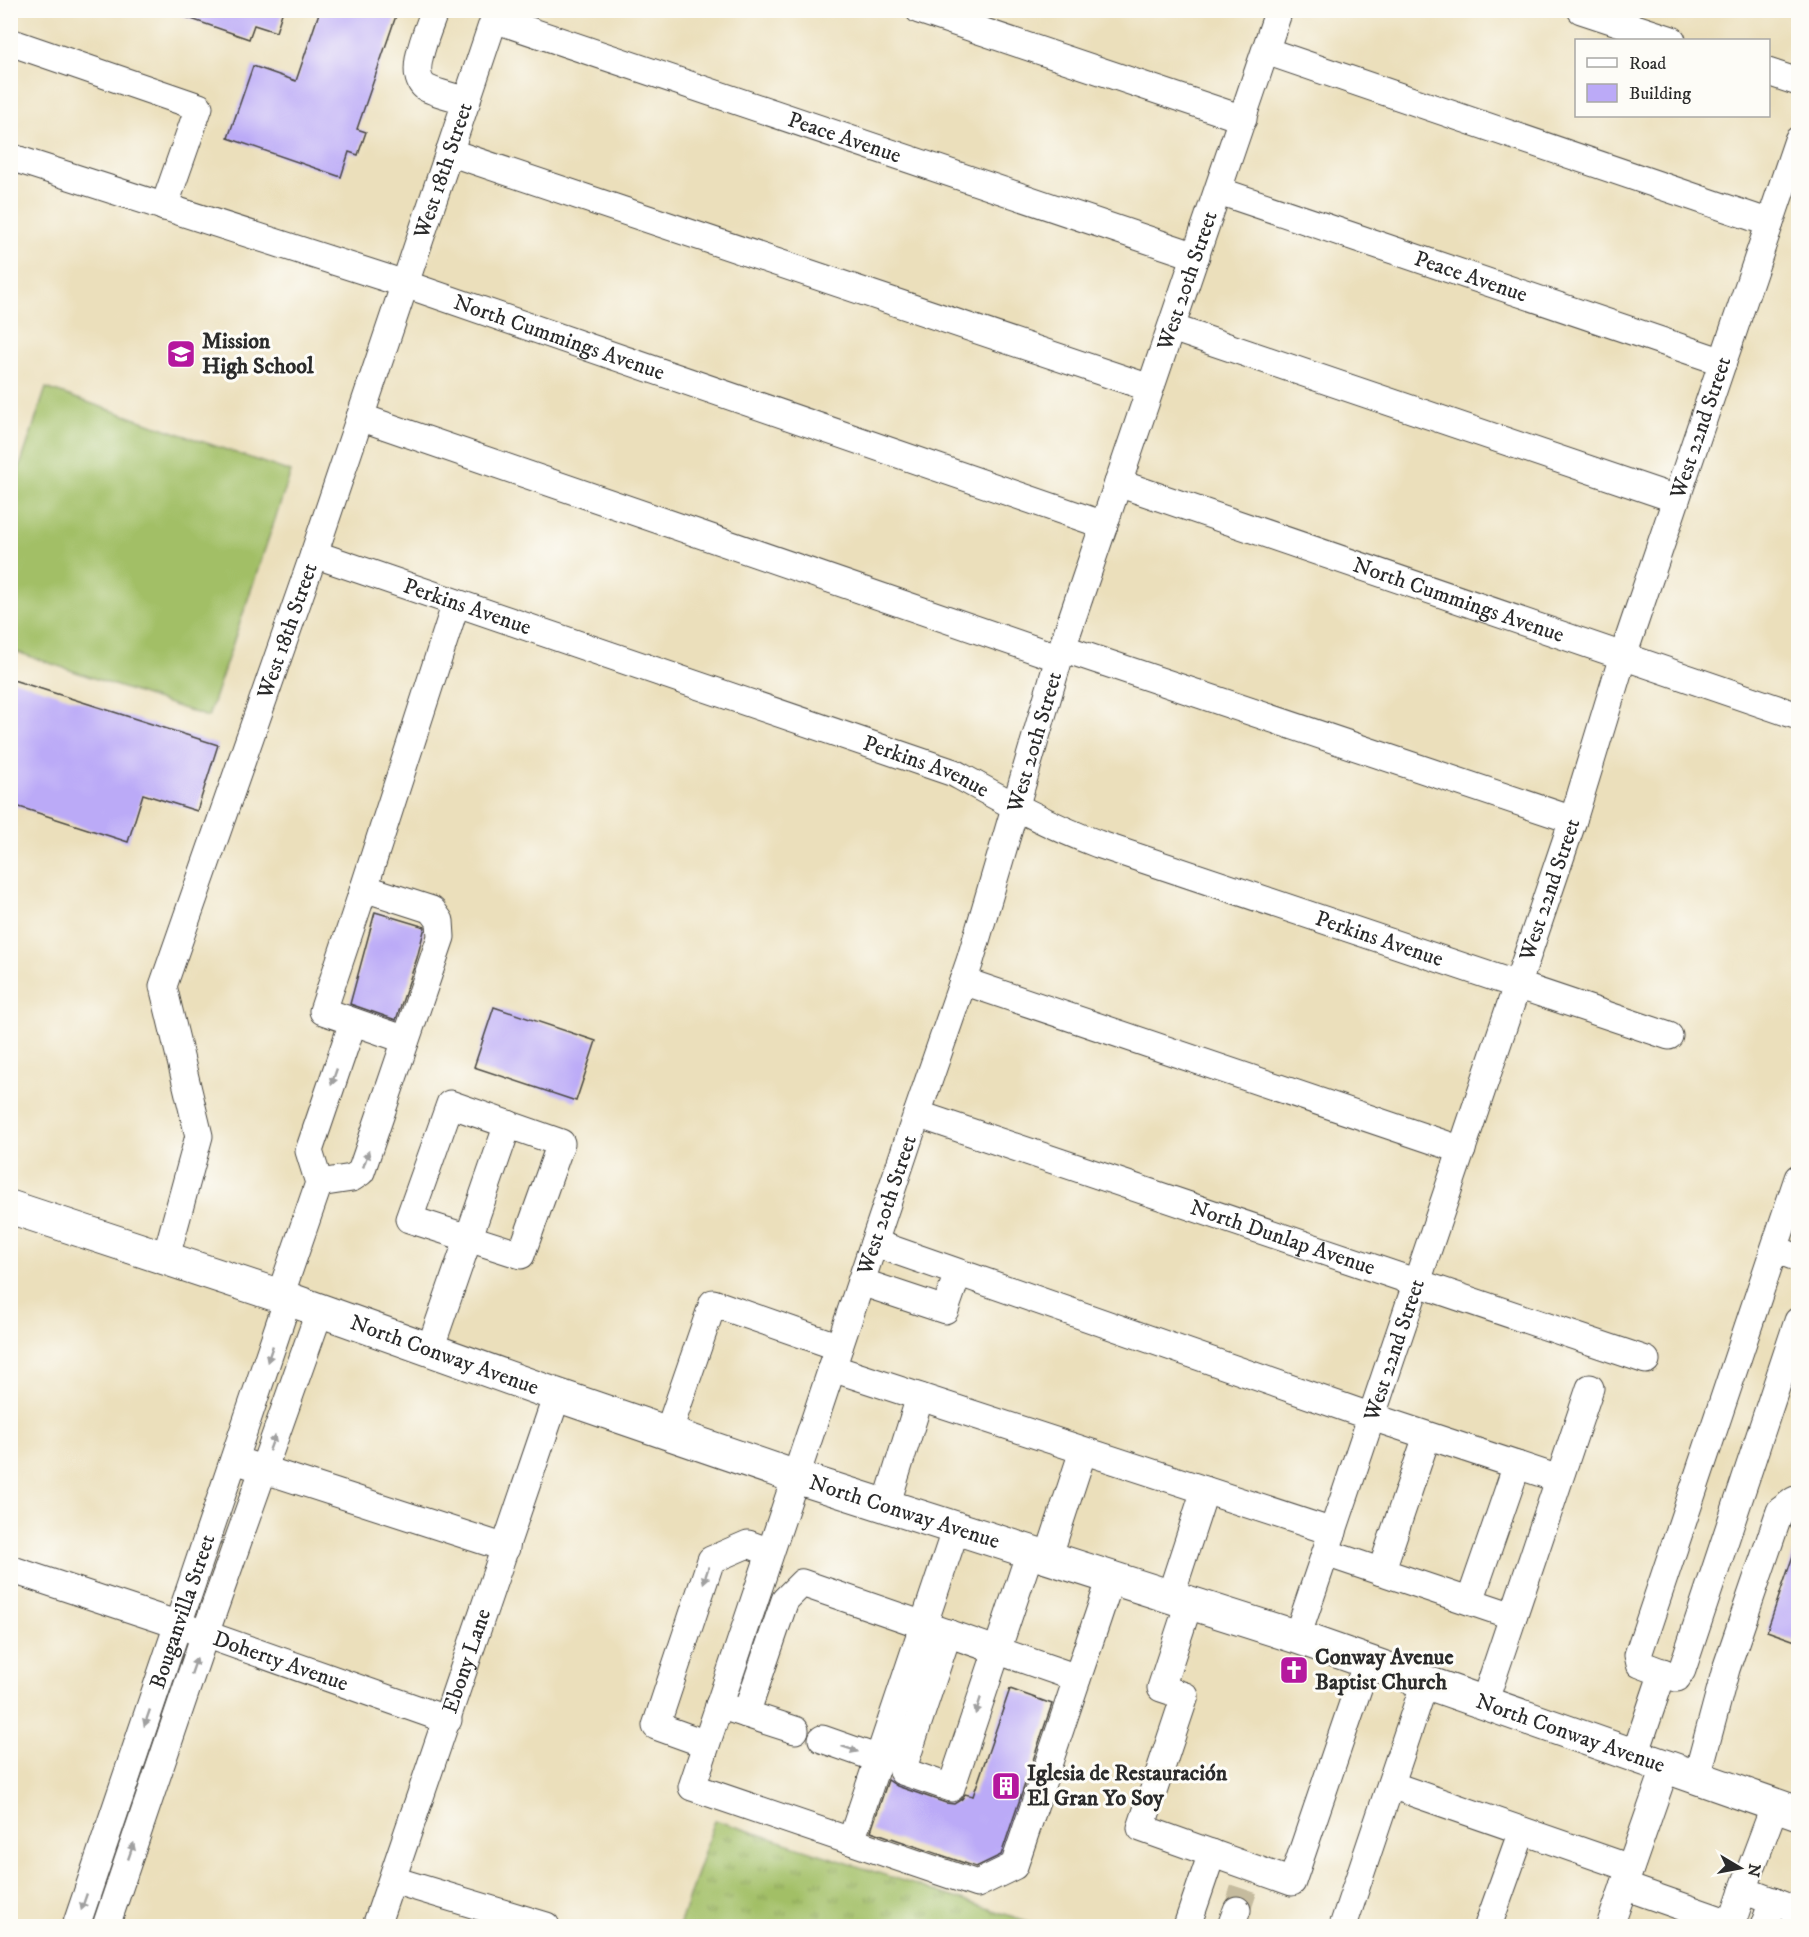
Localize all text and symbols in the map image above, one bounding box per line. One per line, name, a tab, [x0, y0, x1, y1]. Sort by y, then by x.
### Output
legend	[1575, 39, 1770, 117]
text: Road	[1629, 53, 1666, 75]
text: Building	[1629, 83, 1691, 105]
street label: West 18th Street	[407, 99, 478, 243]
street label: Peace Avenue	[784, 106, 905, 169]
street label: West 20th Street	[1150, 207, 1223, 355]
street label: Peace Avenue	[1411, 245, 1531, 308]
street label: North Cummings Avenue	[450, 288, 668, 386]
place label: Mission High School	[202, 328, 314, 380]
school or university icon: Mission High School	[165, 338, 197, 370]
street label: West 22nd Street	[1664, 353, 1737, 503]
street label: North Cummings Avenue	[1349, 551, 1568, 648]
street label: West 18th Street	[251, 559, 323, 703]
street label: Perkins Avenue	[400, 572, 535, 641]
street label: West 20th Street	[1001, 668, 1068, 816]
street label: Perkins Avenue	[860, 729, 994, 803]
street label: West 22nd Street	[1513, 815, 1586, 965]
street label: Perkins Avenue	[1312, 905, 1447, 973]
one-way arrow	[329, 1068, 338, 1086]
street label: West 20th Street	[850, 1132, 923, 1279]
one-way arrow	[361, 1150, 371, 1168]
street label: North Dunlap Avenue	[1187, 1194, 1379, 1281]
street label: West 22nd Street	[1357, 1275, 1430, 1425]
street label: North Conway Avenue	[347, 1309, 542, 1401]
one-way arrow	[264, 1345, 274, 1363]
one-way arrow	[268, 1434, 278, 1452]
street label: North Conway Avenue	[806, 1469, 1003, 1555]
street label: Bouganvilla Street	[144, 1531, 221, 1692]
one-way arrow	[700, 1566, 710, 1584]
street label: Ebony Lane	[436, 1605, 497, 1717]
street label: Doherty Avenue	[210, 1625, 352, 1697]
place label: Conway Avenue Baptist Church	[1315, 1644, 1454, 1696]
church icon: Conway Avenue Baptist Church	[1278, 1654, 1310, 1686]
one-way arrow	[189, 1657, 199, 1675]
street label: North Conway Avenue	[1472, 1687, 1669, 1779]
one-way arrow	[973, 1697, 983, 1715]
one-way arrow	[142, 1709, 151, 1727]
one-way arrow	[841, 1745, 859, 1754]
place label: Iglesia de Restauración El Gran Yo Soy	[1027, 1760, 1228, 1812]
building icon: Iglesia de Restauración El Gran Yo Soy	[990, 1770, 1022, 1802]
north arrow	[1710, 1838, 1770, 1898]
one-way arrow	[127, 1842, 137, 1860]
text: N	[1743, 1862, 1765, 1879]
one-way arrow	[78, 1893, 88, 1911]

